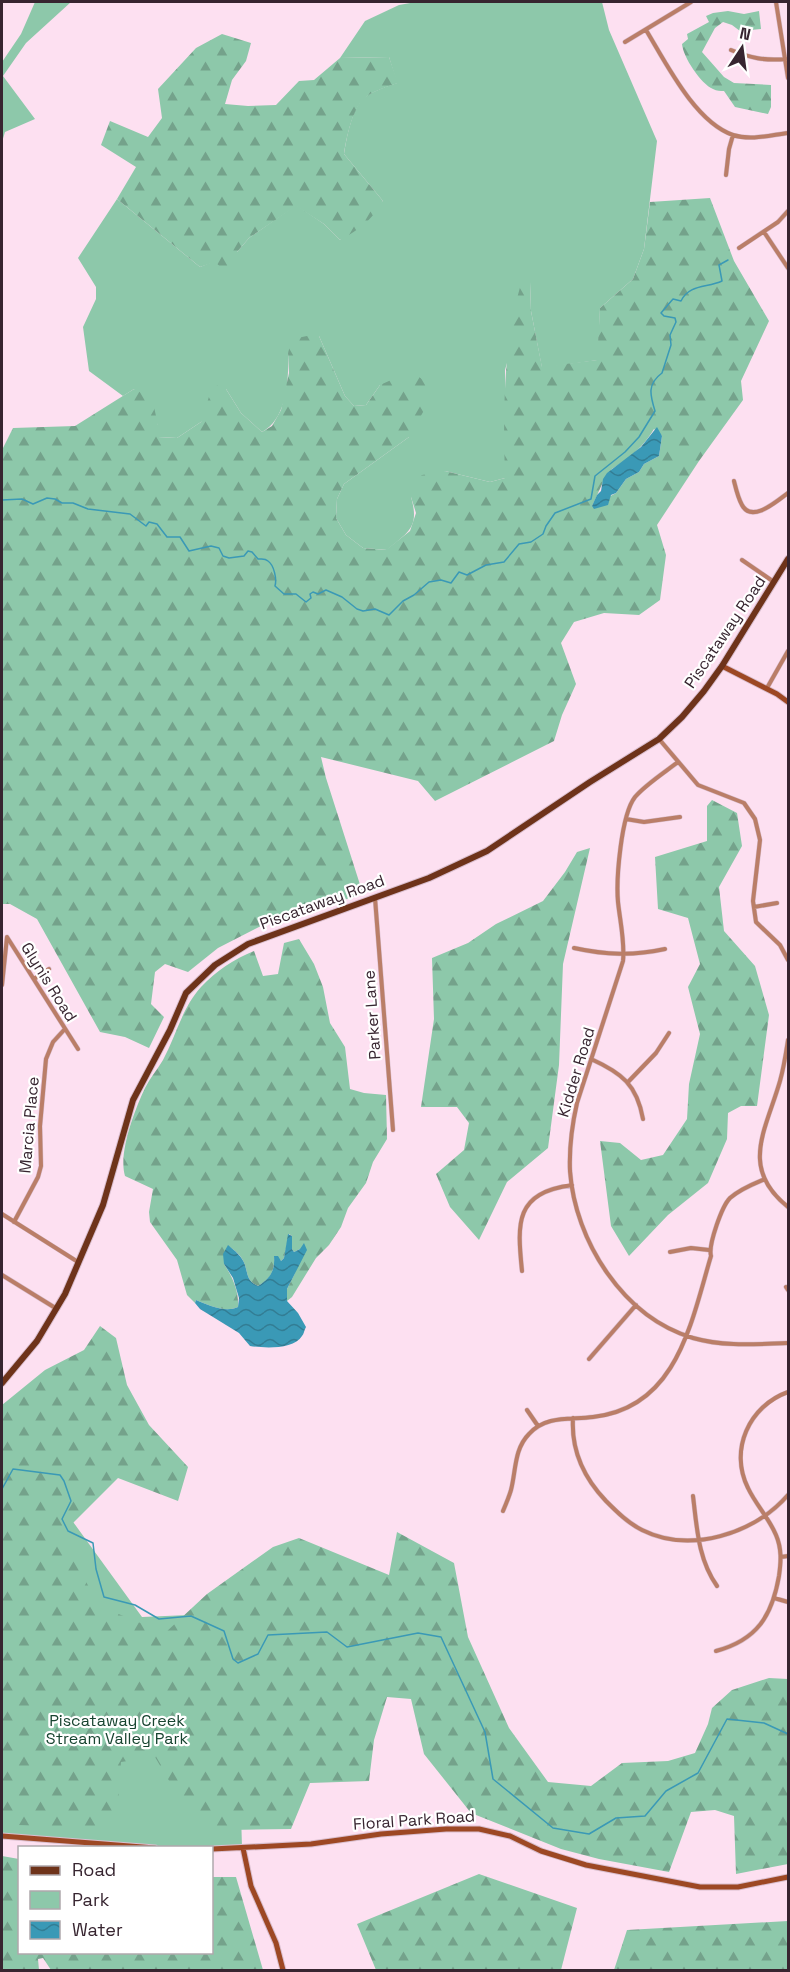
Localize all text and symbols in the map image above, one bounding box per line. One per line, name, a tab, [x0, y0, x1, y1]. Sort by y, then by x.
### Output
north arrow	[712, 18, 772, 78]
text: N	[738, 22, 753, 45]
street label: Piscataway Road	[680, 572, 770, 692]
street label: Piscataway Road	[257, 870, 387, 934]
street label: Glynis Road	[16, 938, 82, 1026]
street label: Parker Lane	[358, 970, 386, 1060]
street label: Kidder Road	[552, 1024, 600, 1120]
street label: Marcia Place	[14, 1076, 44, 1174]
park label: Piscataway Creek Stream Valley Park	[46, 1710, 189, 1749]
street label: Floral Park Road	[352, 1805, 476, 1835]
legend	[18, 1846, 213, 1954]
text: Road	[72, 1858, 116, 1881]
text: Park	[72, 1888, 110, 1911]
text: Water	[72, 1918, 123, 1941]

